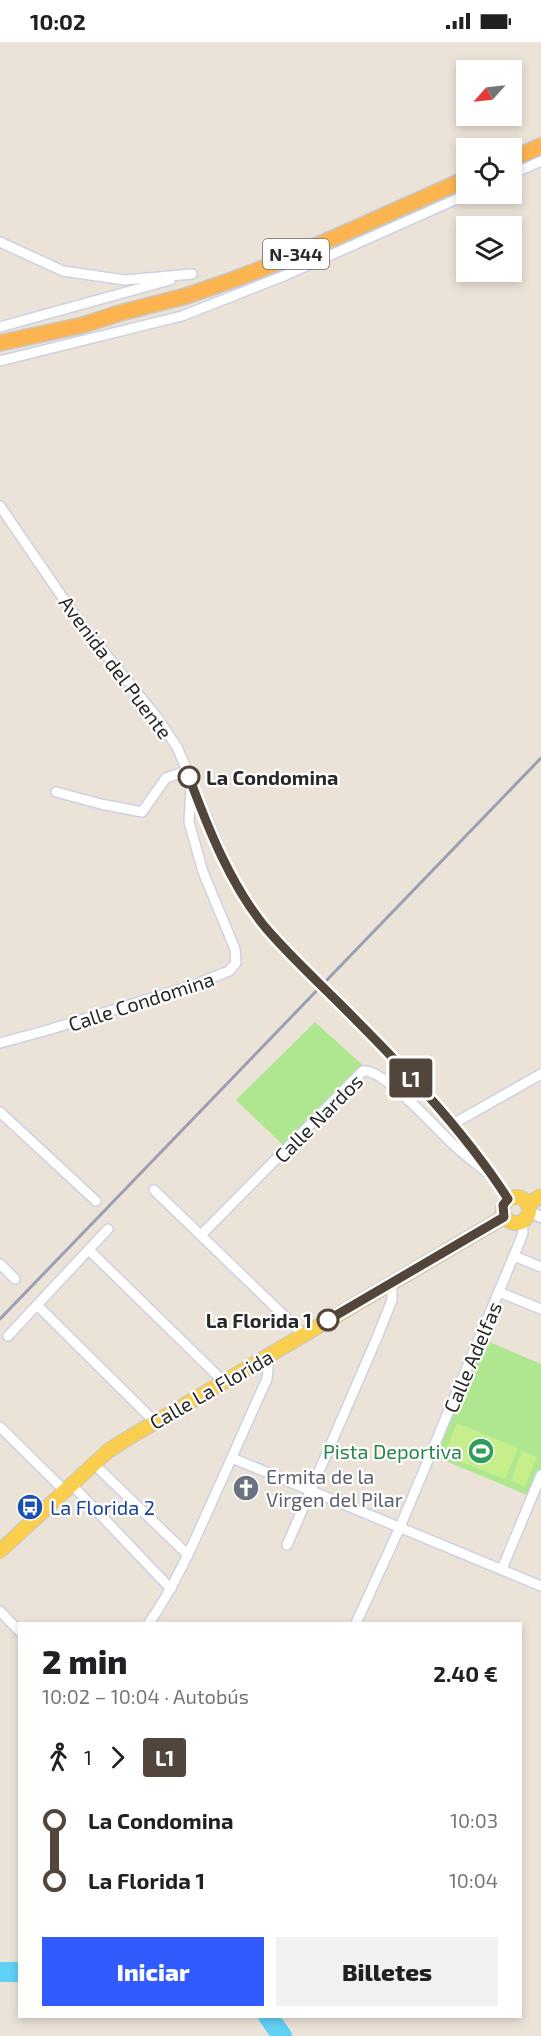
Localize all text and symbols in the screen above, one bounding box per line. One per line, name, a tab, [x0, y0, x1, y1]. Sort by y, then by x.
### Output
text: 10:02	[30, 8, 86, 34]
north arrow	[456, 60, 522, 126]
map controls	[456, 60, 522, 282]
button: locate	[456, 138, 522, 204]
button: layers	[456, 216, 522, 282]
road number: N-344	[263, 239, 329, 269]
street label: Avenida del Puente	[54, 591, 178, 743]
place label: La Condomina	[206, 765, 338, 789]
marker: La Condomina	[178, 766, 200, 788]
street label: Calle Condomina	[65, 966, 217, 1036]
line badge: L1	[384, 1058, 438, 1098]
text: L1	[401, 1066, 421, 1091]
street label: Calle Nardos	[269, 1069, 367, 1167]
street label: Calle Adelfas	[438, 1298, 506, 1416]
place label: La Florida 1	[206, 1308, 312, 1332]
marker: La Florida 1	[317, 1309, 339, 1331]
street label: Calle La Florida	[145, 1344, 277, 1434]
sports icon: Pista Deportiva	[466, 1436, 496, 1466]
place label: Pista Deportiva	[323, 1439, 462, 1463]
place label: Ermita de la Virgen del Pilar	[266, 1464, 403, 1511]
church icon: Ermita de la Virgen del Pilar	[231, 1473, 261, 1503]
bus stop icon: La Florida 2	[15, 1492, 45, 1522]
place label: La Florida 2	[50, 1495, 155, 1519]
text: 2 min	[42, 1641, 127, 1681]
text: 2.40 €	[433, 1660, 498, 1686]
text: 10:02 – 10:04 · Autobús	[42, 1684, 249, 1708]
icon: walk	[42, 1741, 75, 1774]
icon: forward	[101, 1741, 134, 1774]
text: 1	[84, 1745, 92, 1769]
text: L1	[155, 1745, 174, 1770]
text: La Condomina	[88, 1807, 234, 1833]
text: 10:03	[450, 1808, 498, 1832]
text: La Florida 1	[88, 1867, 205, 1893]
text: 10:04	[449, 1868, 498, 1892]
button: Iniciar	[42, 1937, 264, 2006]
button: Billetes	[276, 1937, 498, 2006]

